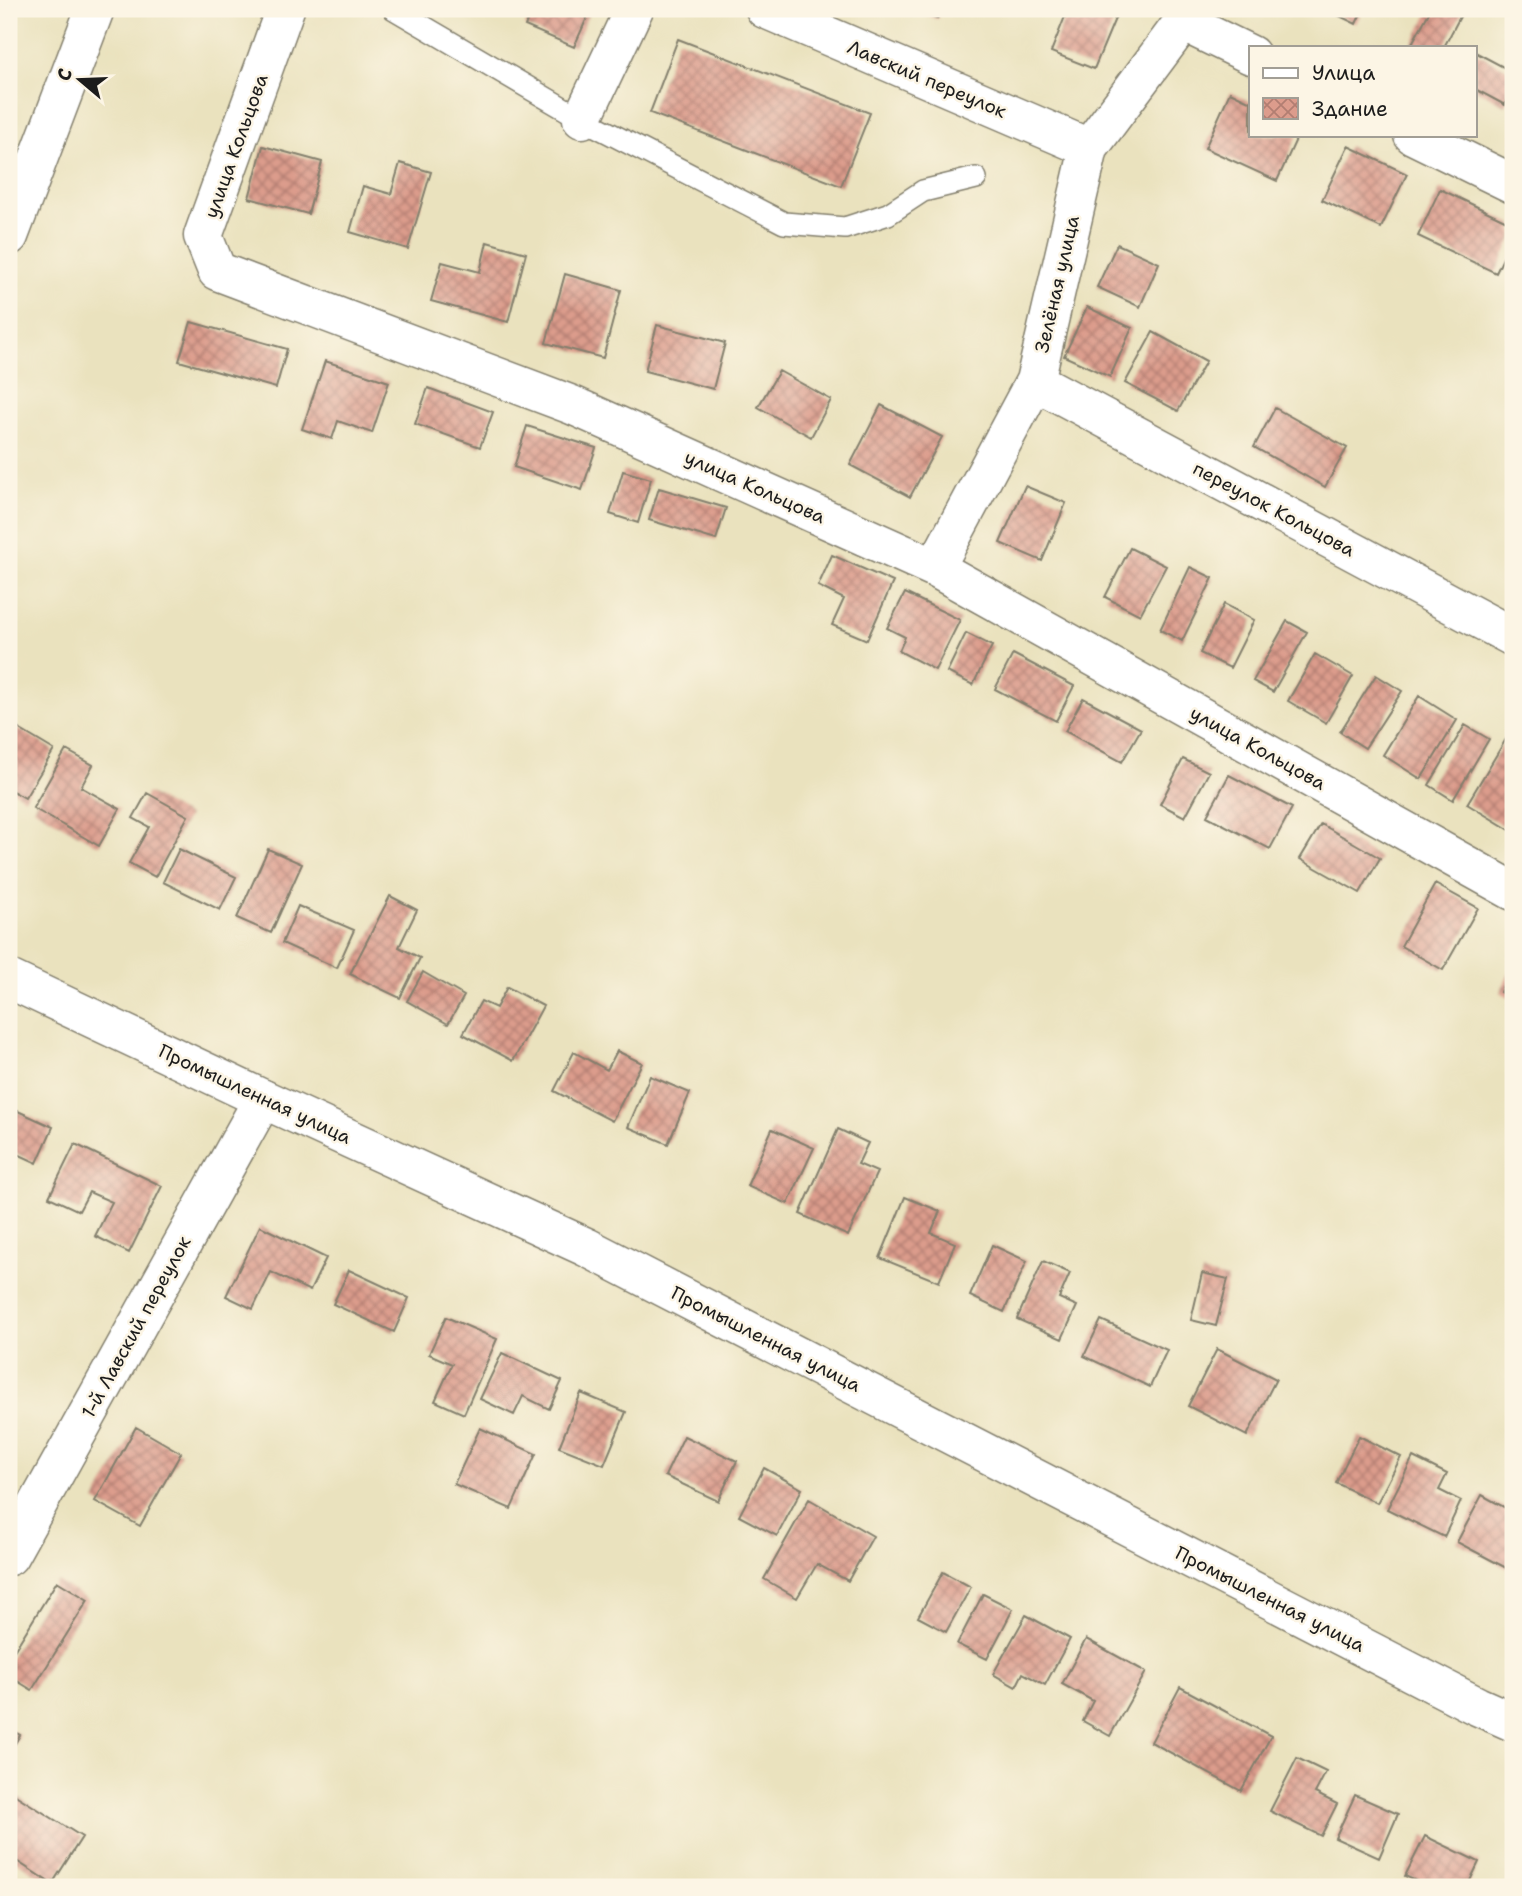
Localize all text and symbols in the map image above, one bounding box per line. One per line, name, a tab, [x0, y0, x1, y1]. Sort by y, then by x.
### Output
street label: Лавский переулок	[844, 34, 1010, 124]
north arrow	[46, 46, 116, 116]
legend	[1249, 46, 1476, 136]
text: Улица	[1312, 59, 1375, 87]
text: С	[51, 65, 78, 84]
street label: улица Кольцова	[198, 70, 274, 222]
text: Здание	[1312, 95, 1388, 123]
street label: Зелёная улица	[1029, 213, 1085, 355]
street label: улица Кольцова	[681, 445, 830, 529]
street label: переулок Кольцова	[1189, 456, 1359, 562]
street label: улица Кольцова	[1186, 700, 1331, 796]
street label: Промышленная улица	[155, 1038, 355, 1150]
street label: 1-й Лавский переулок	[76, 1232, 196, 1422]
street label: Промышленная улица	[667, 1280, 865, 1398]
street label: Промышленная улица	[1171, 1540, 1369, 1658]

